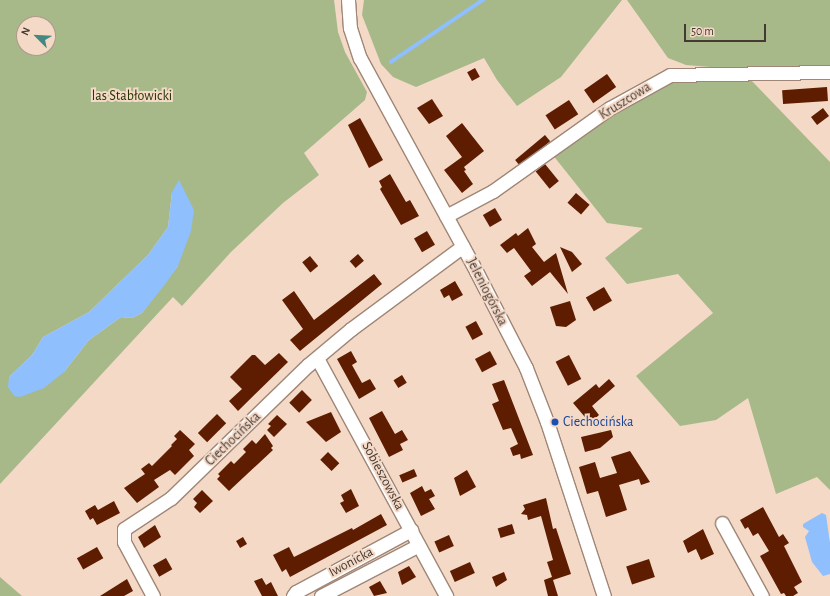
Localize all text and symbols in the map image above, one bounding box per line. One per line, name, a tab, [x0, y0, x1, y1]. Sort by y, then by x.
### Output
north arrow	[16, 16, 56, 56]
scale bar	[686, 16, 768, 42]
text: 50 m	[691, 25, 714, 37]
text: N	[19, 26, 32, 37]
street label: Kruszcowa	[596, 79, 654, 123]
park label: las Stabłowicki	[92, 88, 172, 104]
street label: Jeleniogórska	[463, 255, 511, 329]
street label: Ciechocińska	[202, 408, 264, 470]
place label: Ciechocińska	[563, 414, 633, 430]
marker: Ciechocińska	[550, 417, 560, 427]
street label: Sobieszowska	[358, 439, 408, 513]
street label: Iwonicka	[326, 543, 376, 581]

